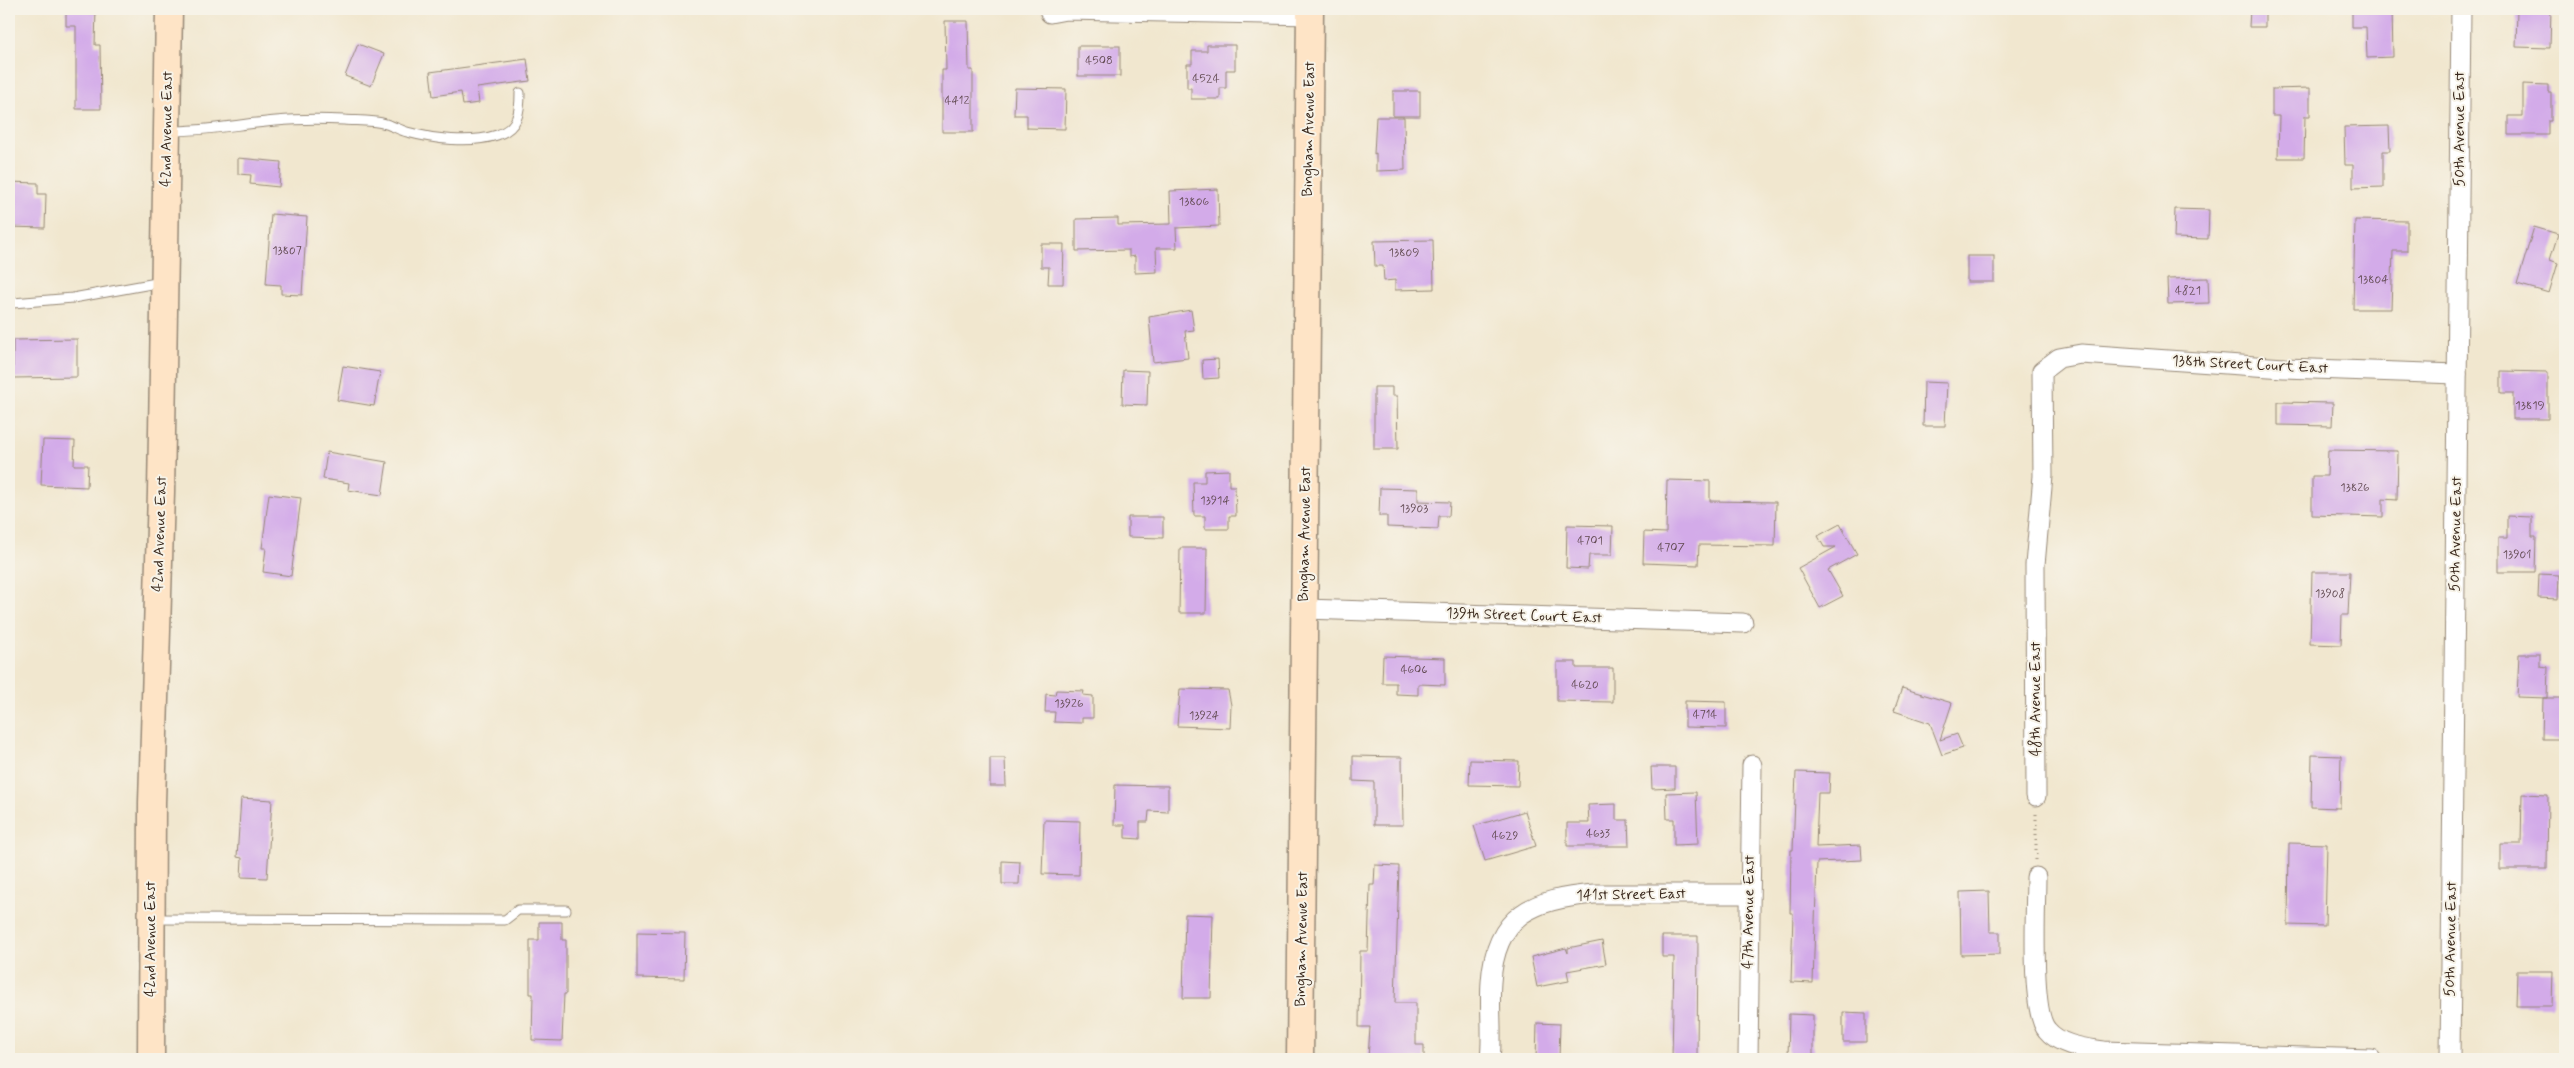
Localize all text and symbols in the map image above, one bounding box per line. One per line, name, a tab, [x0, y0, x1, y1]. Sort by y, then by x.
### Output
house number: 4508	[1085, 53, 1113, 69]
street label: Bingham Avenue East	[1298, 60, 1321, 197]
street label: 42nd Avenue East	[156, 70, 178, 187]
house number: 4524	[1192, 71, 1220, 87]
street label: 50th Avenue East	[2450, 71, 2470, 187]
house number: 4412	[945, 93, 970, 109]
house number: 13806	[1179, 194, 1209, 210]
house number: 13807	[272, 243, 302, 259]
house number: 13809	[1389, 245, 1419, 261]
house number: 13804	[2358, 272, 2388, 288]
house number: 4821	[2175, 283, 2201, 299]
street label: 138th Street Court East	[2171, 351, 2329, 379]
house number: 13819	[2515, 398, 2545, 414]
street label: Bingham Avenue East	[1294, 465, 1317, 602]
street label: 42nd Avenue East	[148, 475, 172, 592]
street label: 50th Avenue East	[2445, 476, 2467, 592]
house number: 13826	[2340, 480, 2370, 496]
house number: 13914	[1200, 493, 1230, 509]
house number: 13903	[1400, 501, 1428, 517]
house number: 4701	[1577, 533, 1603, 549]
house number: 4707	[1657, 540, 1685, 556]
house number: 13901	[2503, 547, 2531, 563]
house number: 13908	[2315, 586, 2345, 602]
street label: 139th Street Court East	[1446, 603, 1603, 629]
street label: 48th Avenue East	[2026, 641, 2046, 756]
house number: 4606	[1401, 662, 1427, 678]
house number: 4620	[1571, 677, 1599, 693]
house number: 13926	[1054, 696, 1084, 712]
house number: 4714	[1693, 707, 1717, 723]
house number: 13924	[1189, 708, 1219, 724]
house number: 4633	[1586, 826, 1611, 842]
house number: 4629	[1492, 828, 1518, 844]
street label: 47th Avenue East	[1738, 854, 1760, 969]
street label: Bingham Avenue East	[1291, 870, 1314, 1007]
street label: 42nd Avenue East	[141, 880, 161, 997]
street label: 50th Avenue East	[2440, 881, 2462, 997]
street label: 141st Street East	[1576, 884, 1687, 906]

